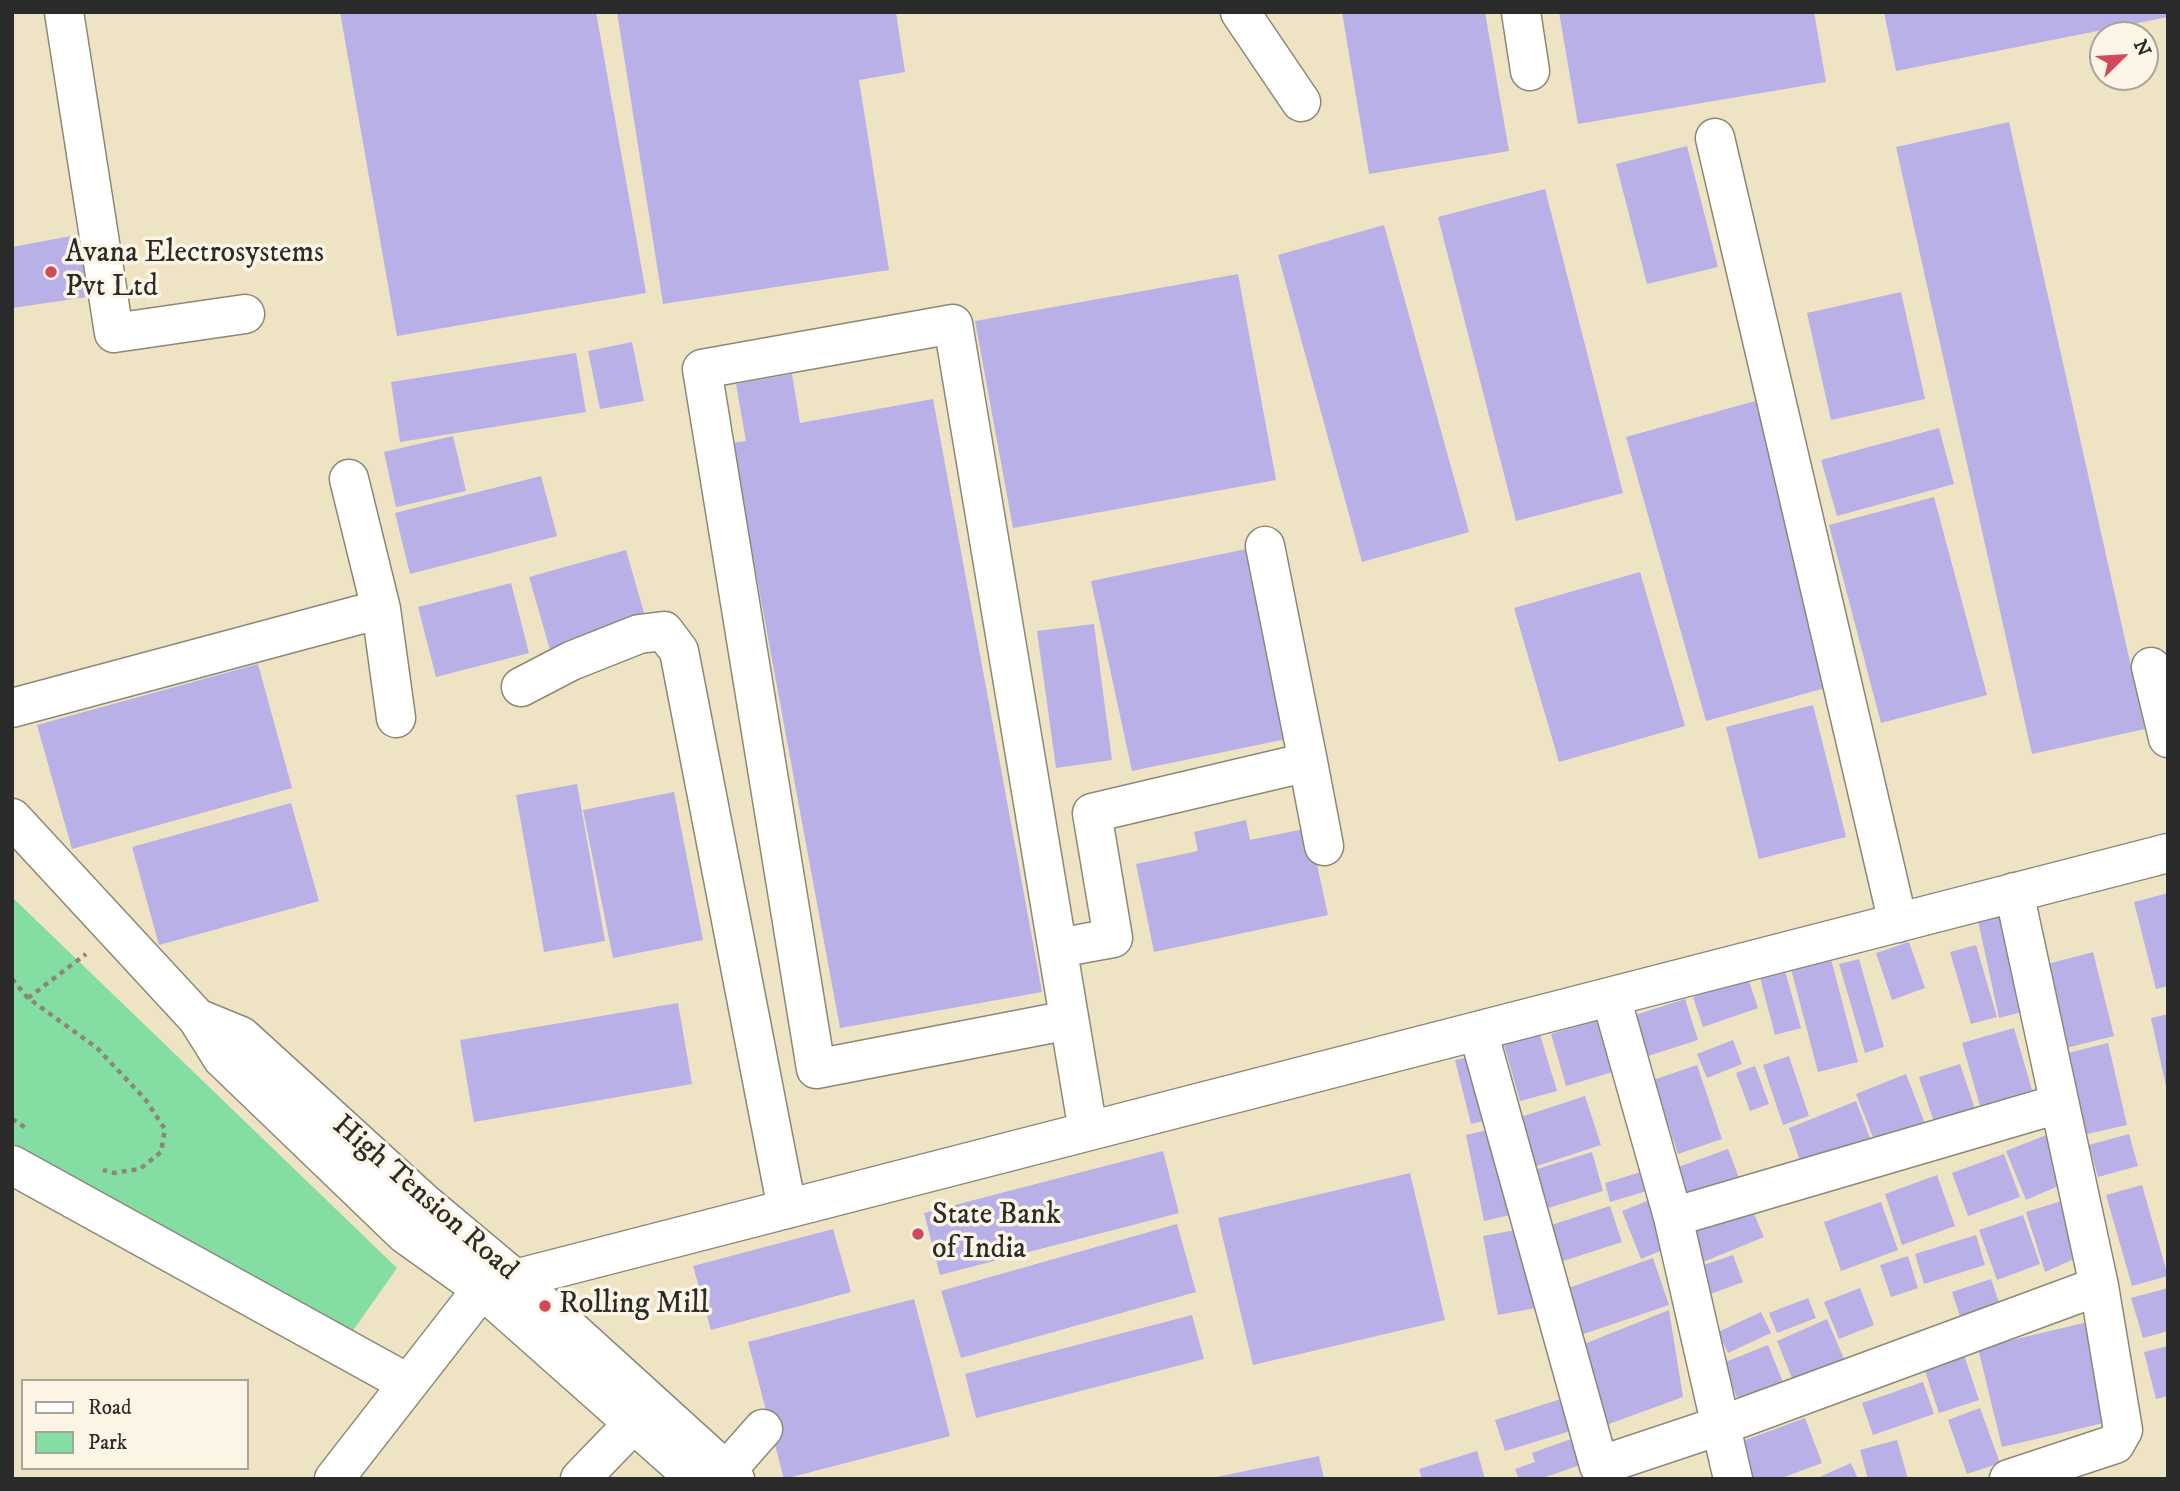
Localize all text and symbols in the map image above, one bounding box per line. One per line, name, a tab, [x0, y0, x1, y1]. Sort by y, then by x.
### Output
north arrow	[2089, 21, 2159, 91]
text: N	[2128, 36, 2155, 60]
place label: Avana Electrosystems Pvt Ltd	[65, 237, 324, 308]
marker: Avana Electrosystems Pvt Ltd	[43, 264, 59, 280]
street label: High Tension Road	[324, 1109, 524, 1289]
place label: State Bank of India	[932, 1199, 1061, 1270]
marker: State Bank of India	[910, 1226, 926, 1242]
place label: Rolling Mill	[559, 1288, 709, 1324]
marker: Rolling Mill	[537, 1298, 553, 1314]
legend	[21, 1379, 248, 1470]
text: Road	[88, 1395, 132, 1421]
text: Park	[88, 1430, 127, 1456]

